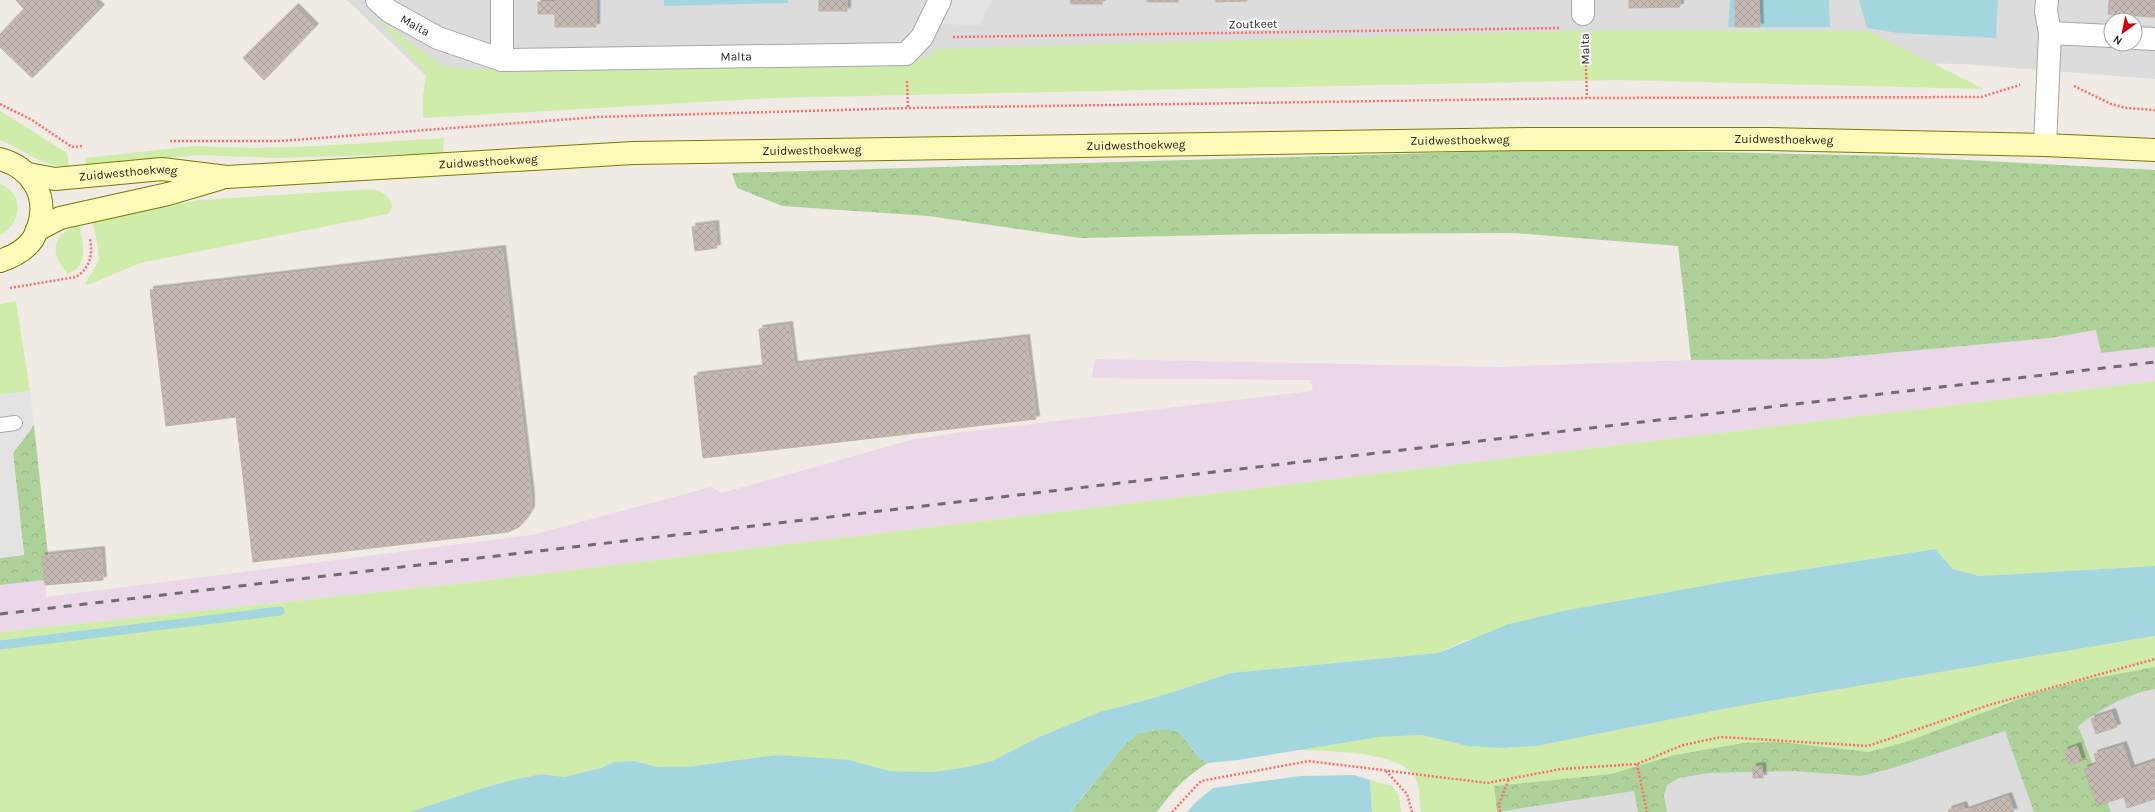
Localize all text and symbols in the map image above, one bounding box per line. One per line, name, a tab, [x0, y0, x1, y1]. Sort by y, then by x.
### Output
street label: Malta	[398, 12, 432, 39]
north arrow	[2103, 12, 2143, 52]
street label: Zoutkeet	[1228, 17, 1278, 31]
text: N	[2111, 32, 2125, 48]
street label: Malta	[1577, 33, 1593, 65]
street label: Malta	[720, 49, 752, 64]
street label: Zuidwesthoekweg	[1410, 132, 1510, 148]
street label: Zuidwesthoekweg	[1734, 132, 1834, 147]
street label: Zuidwesthoekweg	[1086, 137, 1186, 153]
street label: Zuidwesthoekweg	[762, 142, 862, 158]
street label: Zuidwesthoekweg	[438, 152, 538, 171]
street label: Zuidwesthoekweg	[78, 162, 179, 184]

